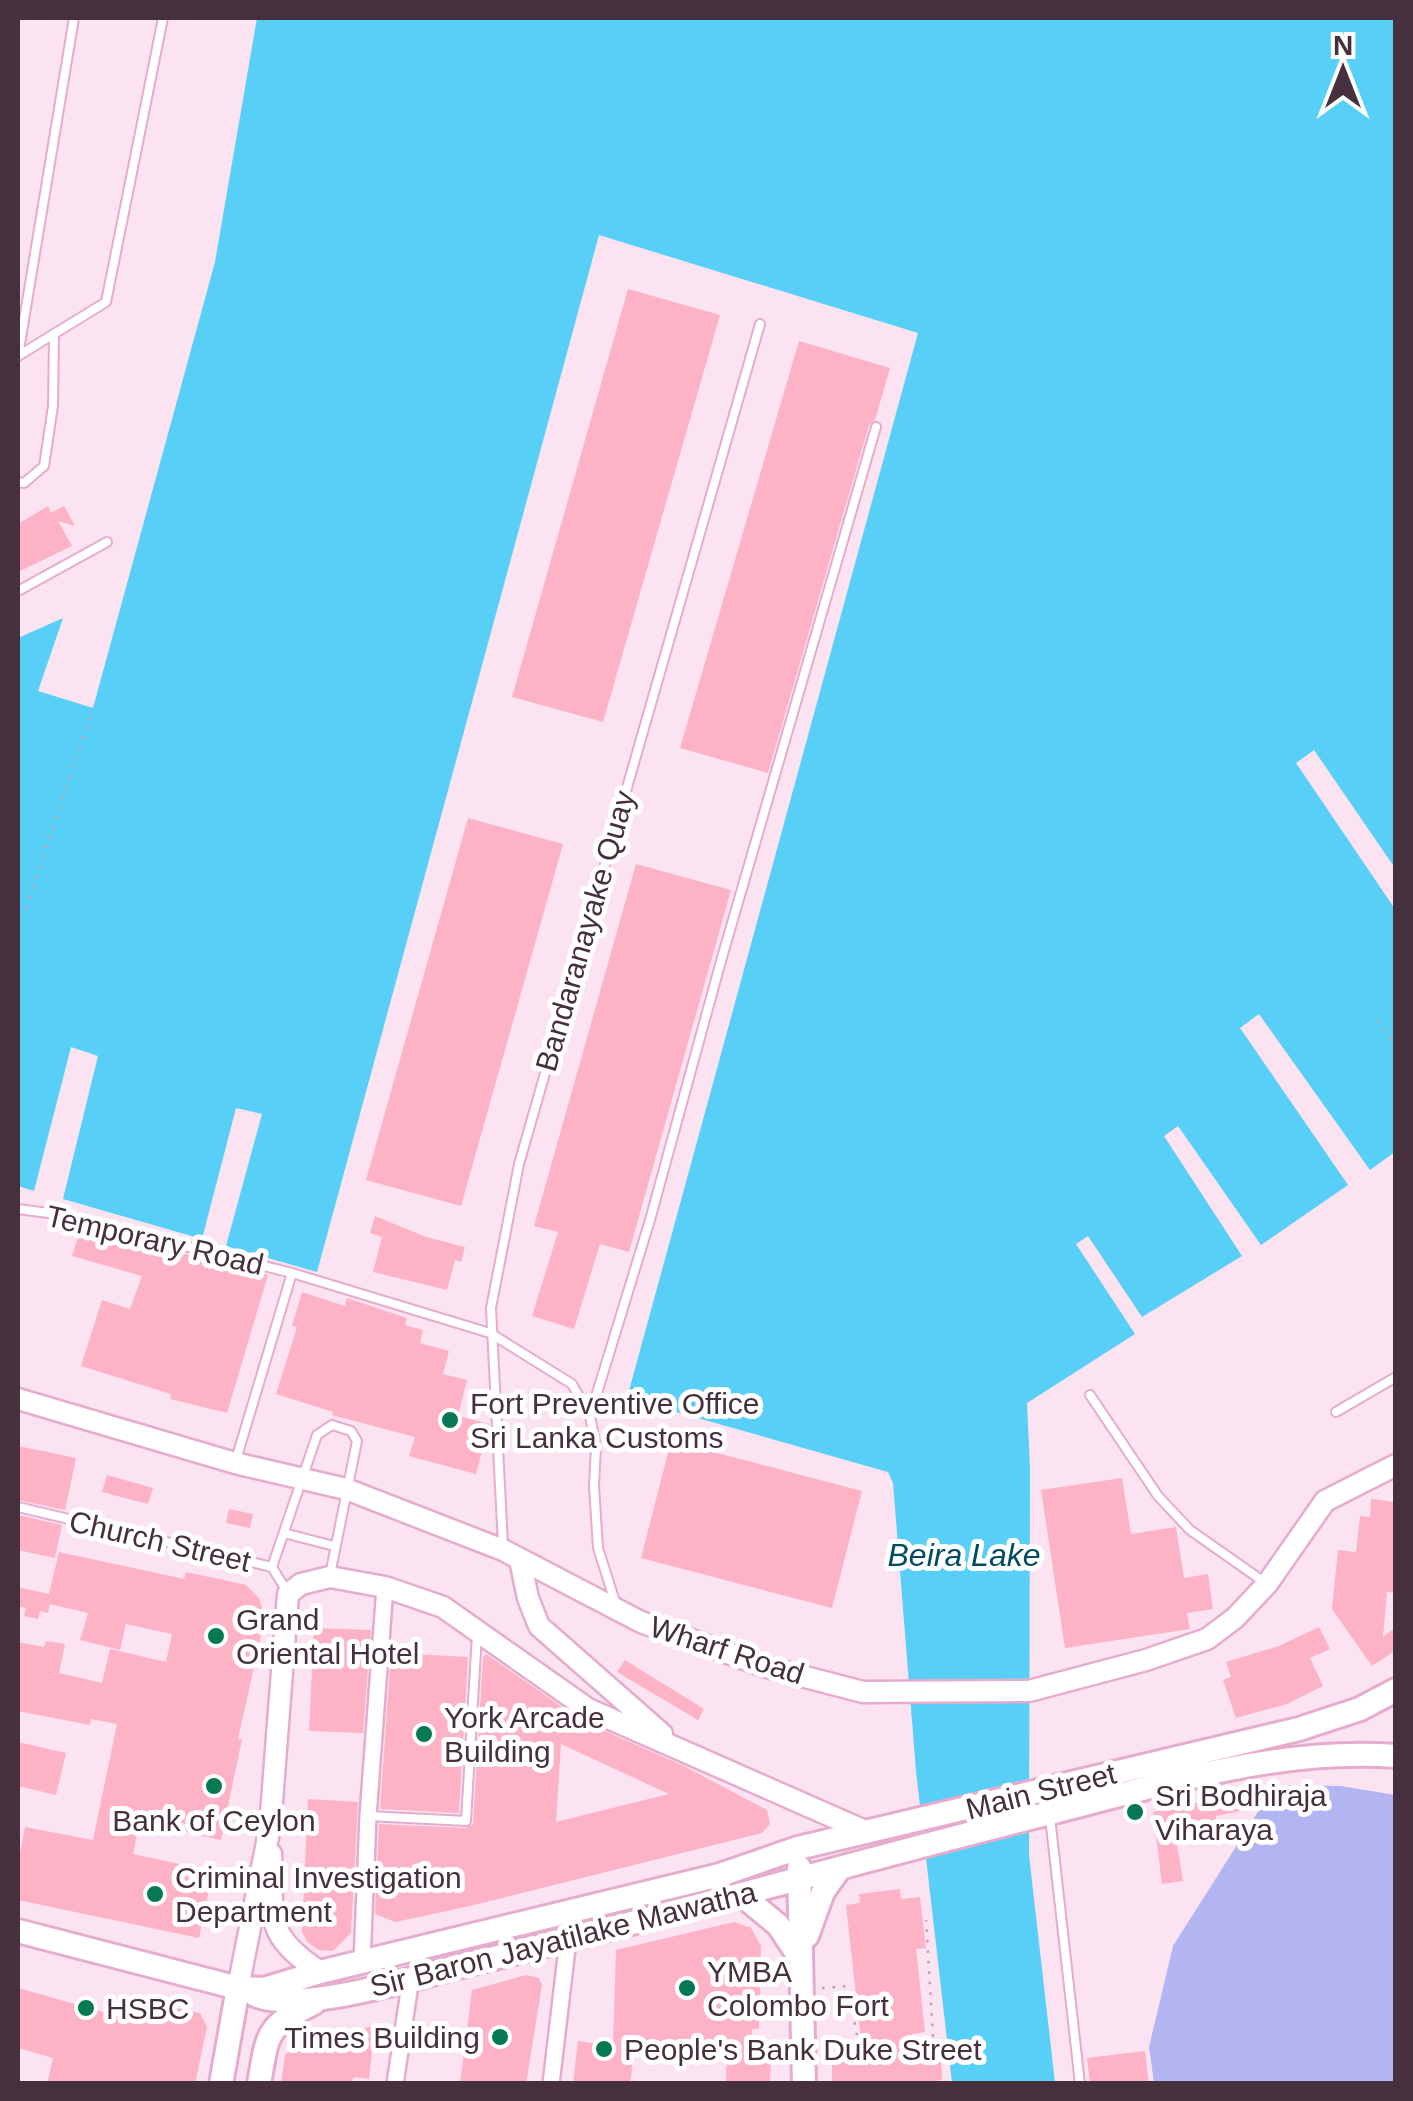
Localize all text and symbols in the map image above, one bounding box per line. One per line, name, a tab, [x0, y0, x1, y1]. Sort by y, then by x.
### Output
north arrow	[1293, 20, 1393, 120]
text: N	[1333, 30, 1353, 61]
street label: Bandaranayake Quay	[529, 787, 641, 1075]
street label: Temporary Road	[43, 1199, 267, 1281]
place label: Fort Preventive Office Sri Lanka Customs	[470, 1387, 760, 1454]
marker: Fort Preventive Office Sri Lanka Customs	[439, 1409, 461, 1431]
street label: Church Street	[66, 1504, 255, 1578]
water label: Beira Lake	[888, 1537, 1040, 1573]
place label: Grand Oriental Hotel	[236, 1603, 419, 1670]
street label: Wharf Road	[646, 1610, 808, 1690]
marker: Grand Oriental Hotel	[205, 1625, 227, 1647]
place label: York Arcade Building	[444, 1701, 605, 1768]
marker: York Arcade Building	[413, 1723, 435, 1745]
street label: Main Street	[963, 1756, 1120, 1826]
marker: Bank of Ceylon	[203, 1775, 225, 1797]
place label: Sri Bodhiraja Viharaya	[1155, 1779, 1327, 1846]
marker: Sri Bodhiraja Viharaya	[1124, 1801, 1146, 1823]
place label: Bank of Ceylon	[112, 1804, 316, 1837]
place label: Criminal Investigation Department	[175, 1861, 462, 1928]
street label: Sir Baron Jayatilake Mawatha	[366, 1875, 760, 2003]
marker: Criminal Investigation Department	[144, 1883, 166, 1905]
place label: YMBA Colombo Fort	[707, 1955, 889, 2022]
marker: YMBA Colombo Fort	[676, 1977, 698, 1999]
place label: HSBC	[106, 1992, 189, 2025]
marker: HSBC	[75, 1997, 97, 2019]
place label: Times Building	[284, 2021, 480, 2054]
marker: Times Building	[489, 2026, 511, 2048]
place label: People's Bank Duke Street	[624, 2033, 982, 2066]
marker: People's Bank Duke Street	[593, 2038, 615, 2060]

